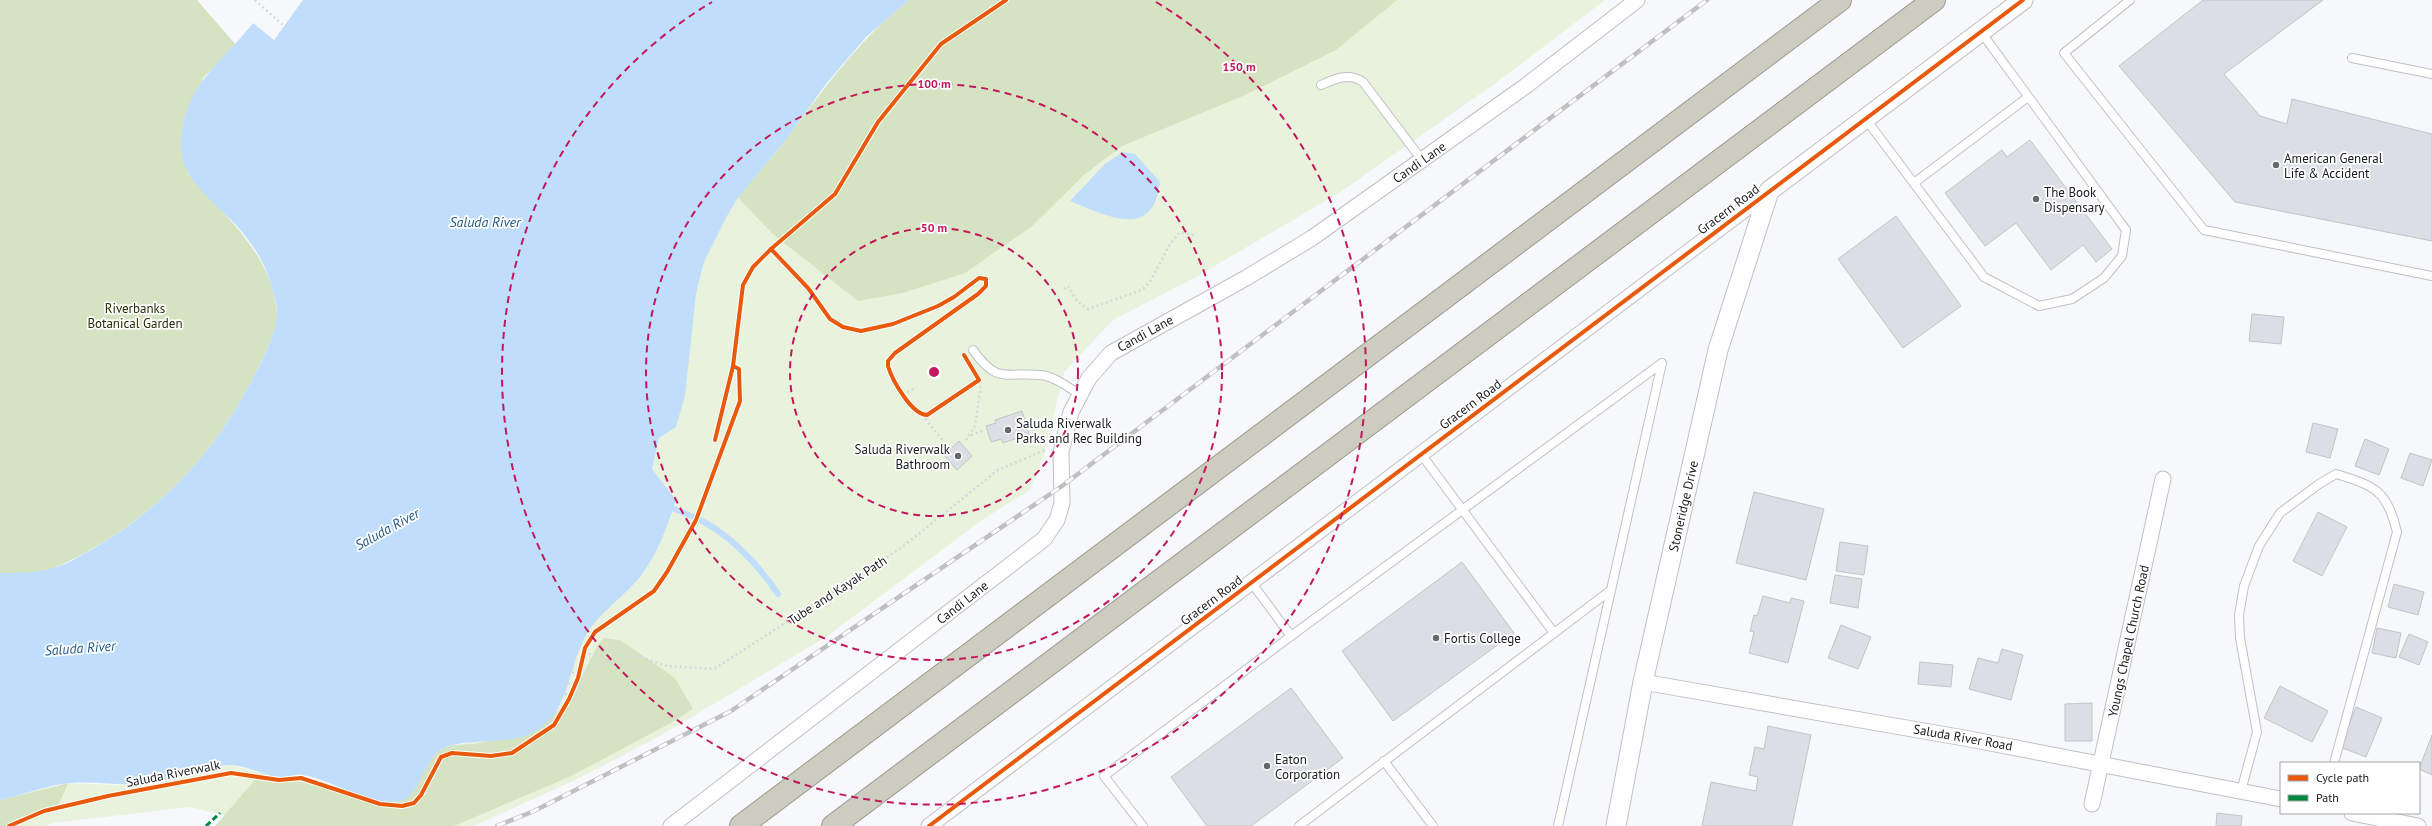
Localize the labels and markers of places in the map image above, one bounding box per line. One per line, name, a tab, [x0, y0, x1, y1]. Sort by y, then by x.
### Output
place label: American General Life & Accident	[2284, 150, 2383, 182]
marker: American General Life & Accident	[2271, 160, 2281, 170]
place label: The Book Dispensary	[2044, 184, 2105, 216]
marker: The Book Dispensary	[2031, 194, 2041, 204]
centre of rings	[927, 365, 941, 379]
place label: Saluda Riverwalk Parks and Rec Building	[1016, 415, 1142, 447]
marker: Saluda Riverwalk Parks and Rec Building	[1003, 425, 1013, 435]
place label: Saluda Riverwalk Bathroom	[855, 441, 951, 473]
marker: Saluda Riverwalk Bathroom	[953, 451, 963, 461]
place label: Fortis College	[1444, 630, 1521, 647]
marker: Fortis College	[1431, 633, 1441, 643]
place label: Eaton Corporation	[1275, 751, 1340, 783]
marker: Eaton Corporation	[1262, 761, 1272, 771]

